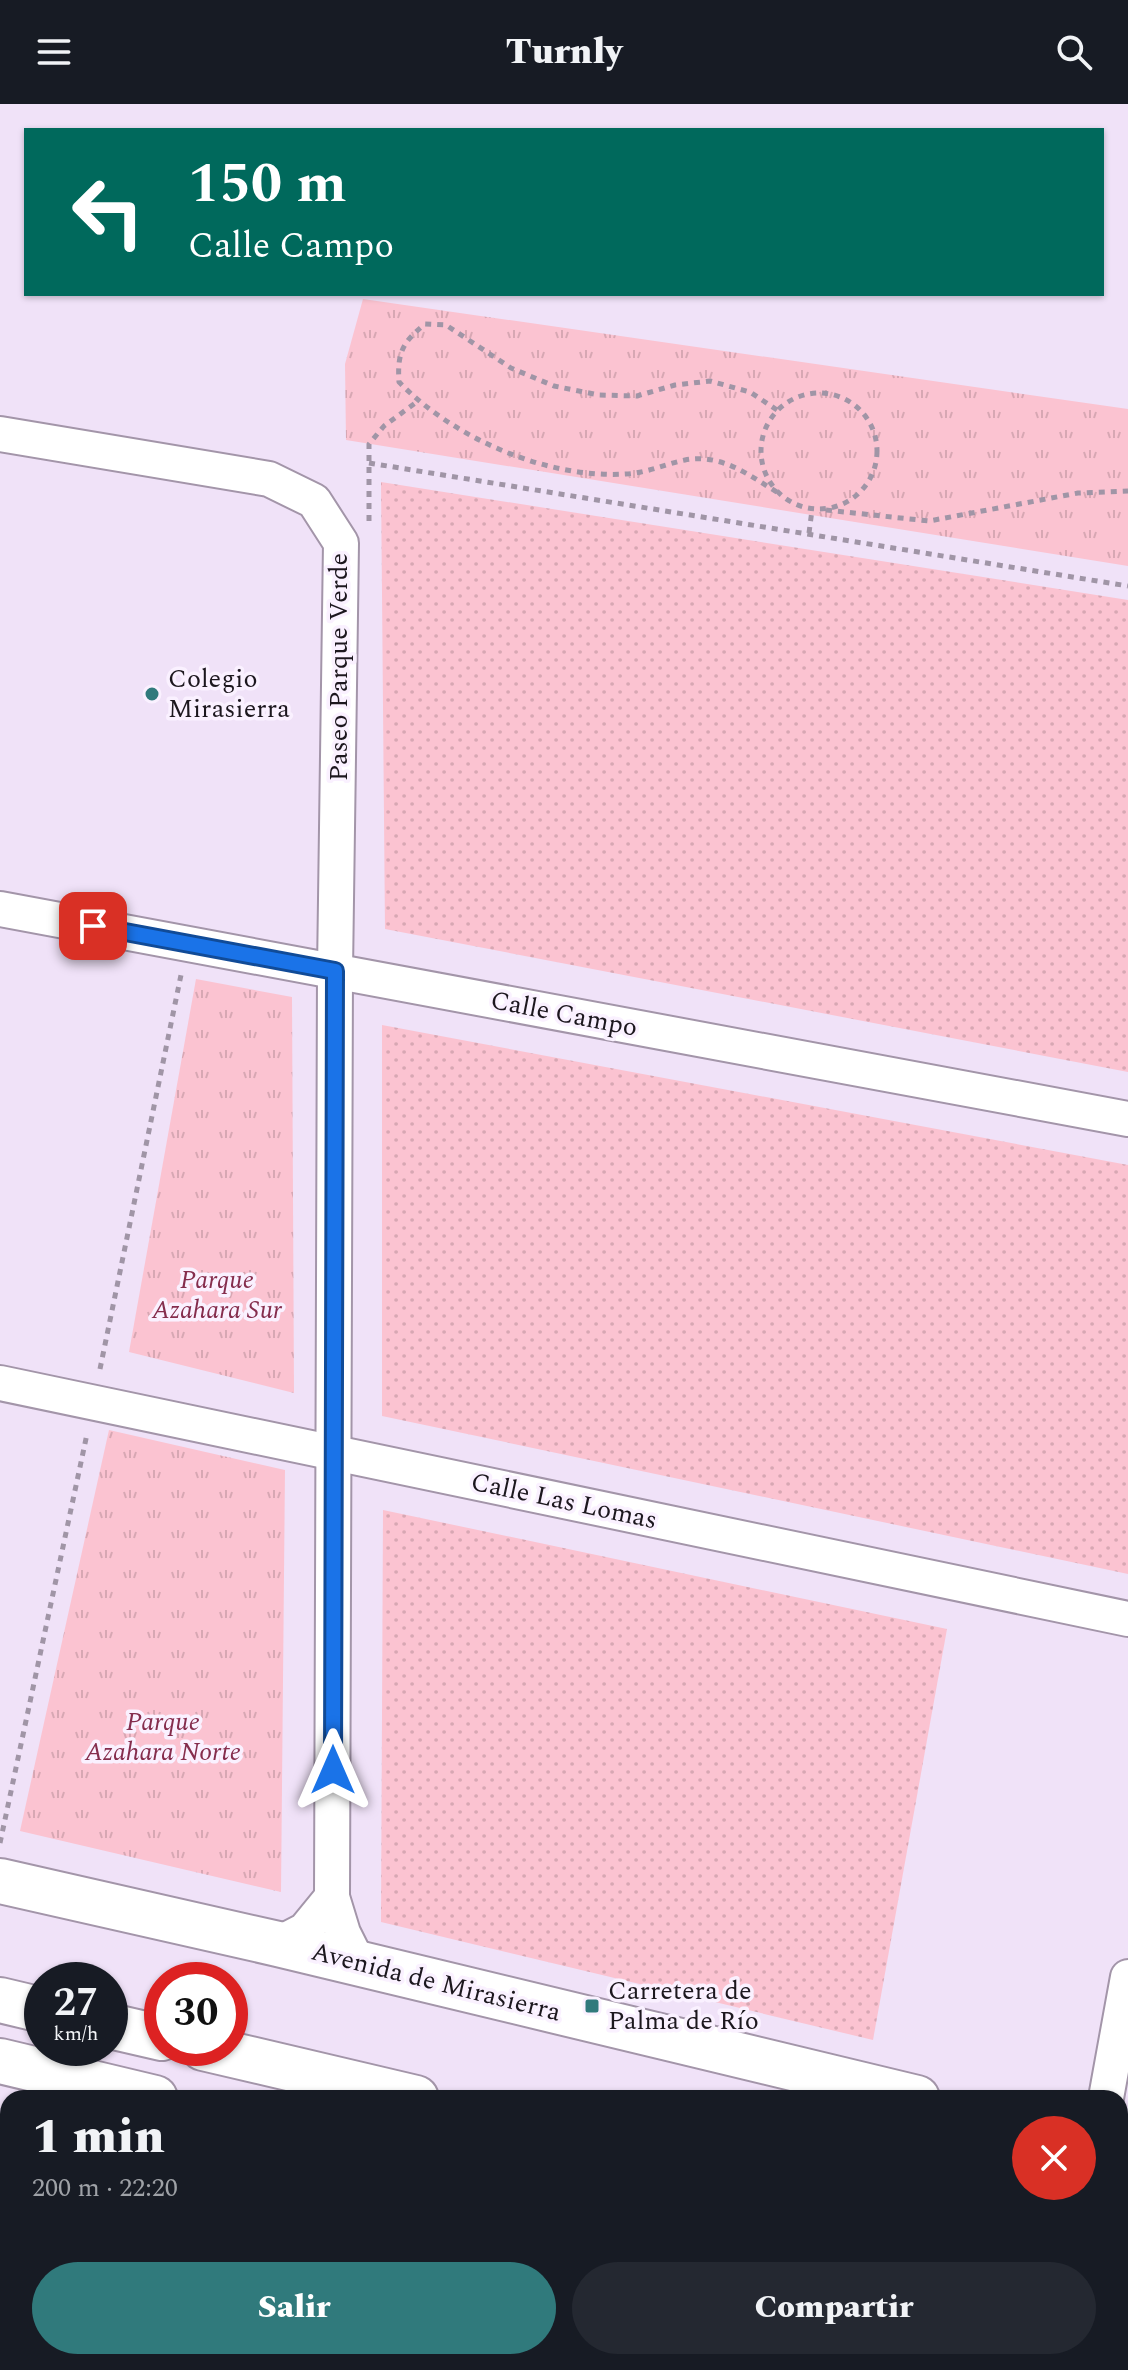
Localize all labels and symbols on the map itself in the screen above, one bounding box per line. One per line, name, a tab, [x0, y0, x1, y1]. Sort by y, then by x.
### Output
street label: Paseo Parque Verde	[319, 553, 359, 781]
place label: Colegio Mirasierra	[168, 659, 290, 729]
marker: Colegio Mirasierra	[143, 685, 161, 703]
pin	[59, 892, 127, 960]
street label: Calle Campo	[487, 980, 641, 1048]
park label: Parque Azahara Sur	[151, 1260, 283, 1330]
street label: Calle Las Lomas	[467, 1462, 661, 1540]
park label: Parque Azahara Norte	[84, 1702, 241, 1772]
position arrow	[291, 1728, 375, 1812]
street label: Avenida de Mirasierra	[307, 1932, 565, 2032]
speed limit sign: 30	[144, 1962, 248, 2066]
place label: Carretera de Palma de Río	[608, 1971, 759, 2041]
marker: Carretera de Palma de Río	[583, 1997, 601, 2015]

